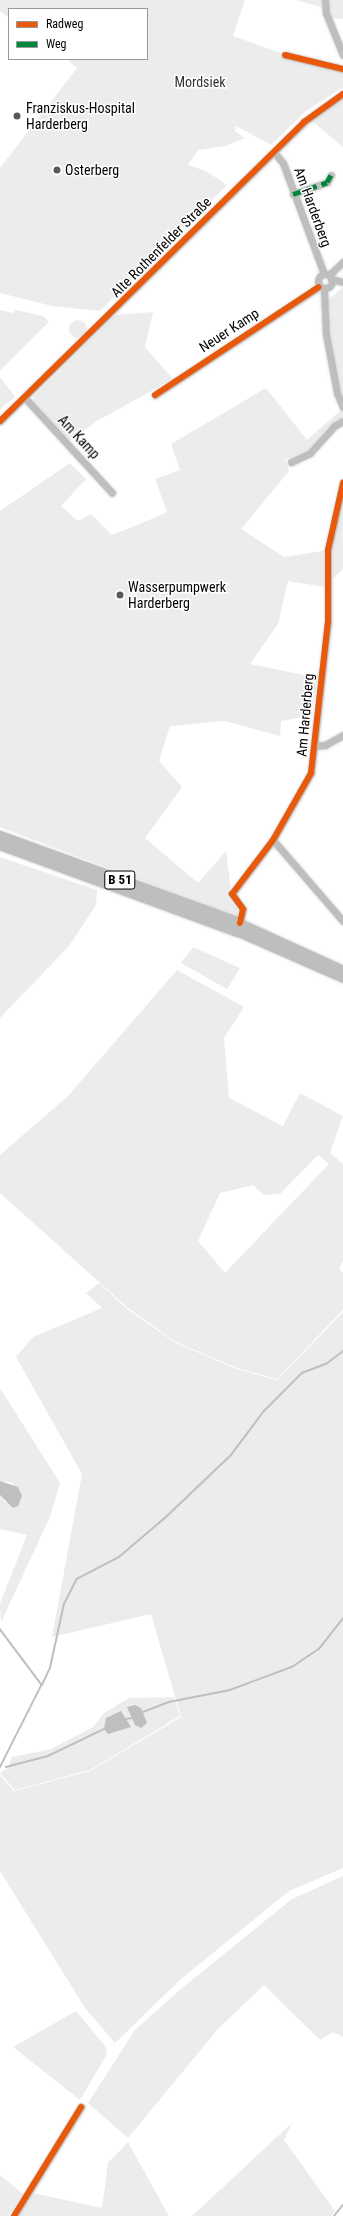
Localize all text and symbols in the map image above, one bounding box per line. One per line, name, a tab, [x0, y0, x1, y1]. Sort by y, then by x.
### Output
legend	[8, 8, 148, 60]
text: Radweg	[46, 17, 83, 31]
text: Weg	[46, 37, 67, 51]
park label: Mordsiek	[174, 74, 226, 90]
place label: Franziskus-Hospital Harderberg	[26, 100, 135, 132]
marker: Franziskus-Hospital Harderberg	[11, 110, 23, 122]
place label: Osterberg	[65, 162, 119, 178]
marker: Osterberg	[52, 165, 62, 175]
street label: Am Harderberg	[291, 165, 335, 249]
street label: Alte Rothenfelder Straße	[107, 193, 215, 301]
street label: Neuer Kamp	[196, 304, 262, 356]
street label: Am Kamp	[55, 412, 103, 462]
place label: Wasserpumpwerk Harderberg	[128, 579, 226, 612]
marker: Wasserpumpwerk Harderberg	[115, 590, 125, 600]
street label: Am Harderberg	[293, 673, 317, 757]
road number: B 51	[104, 869, 136, 891]

